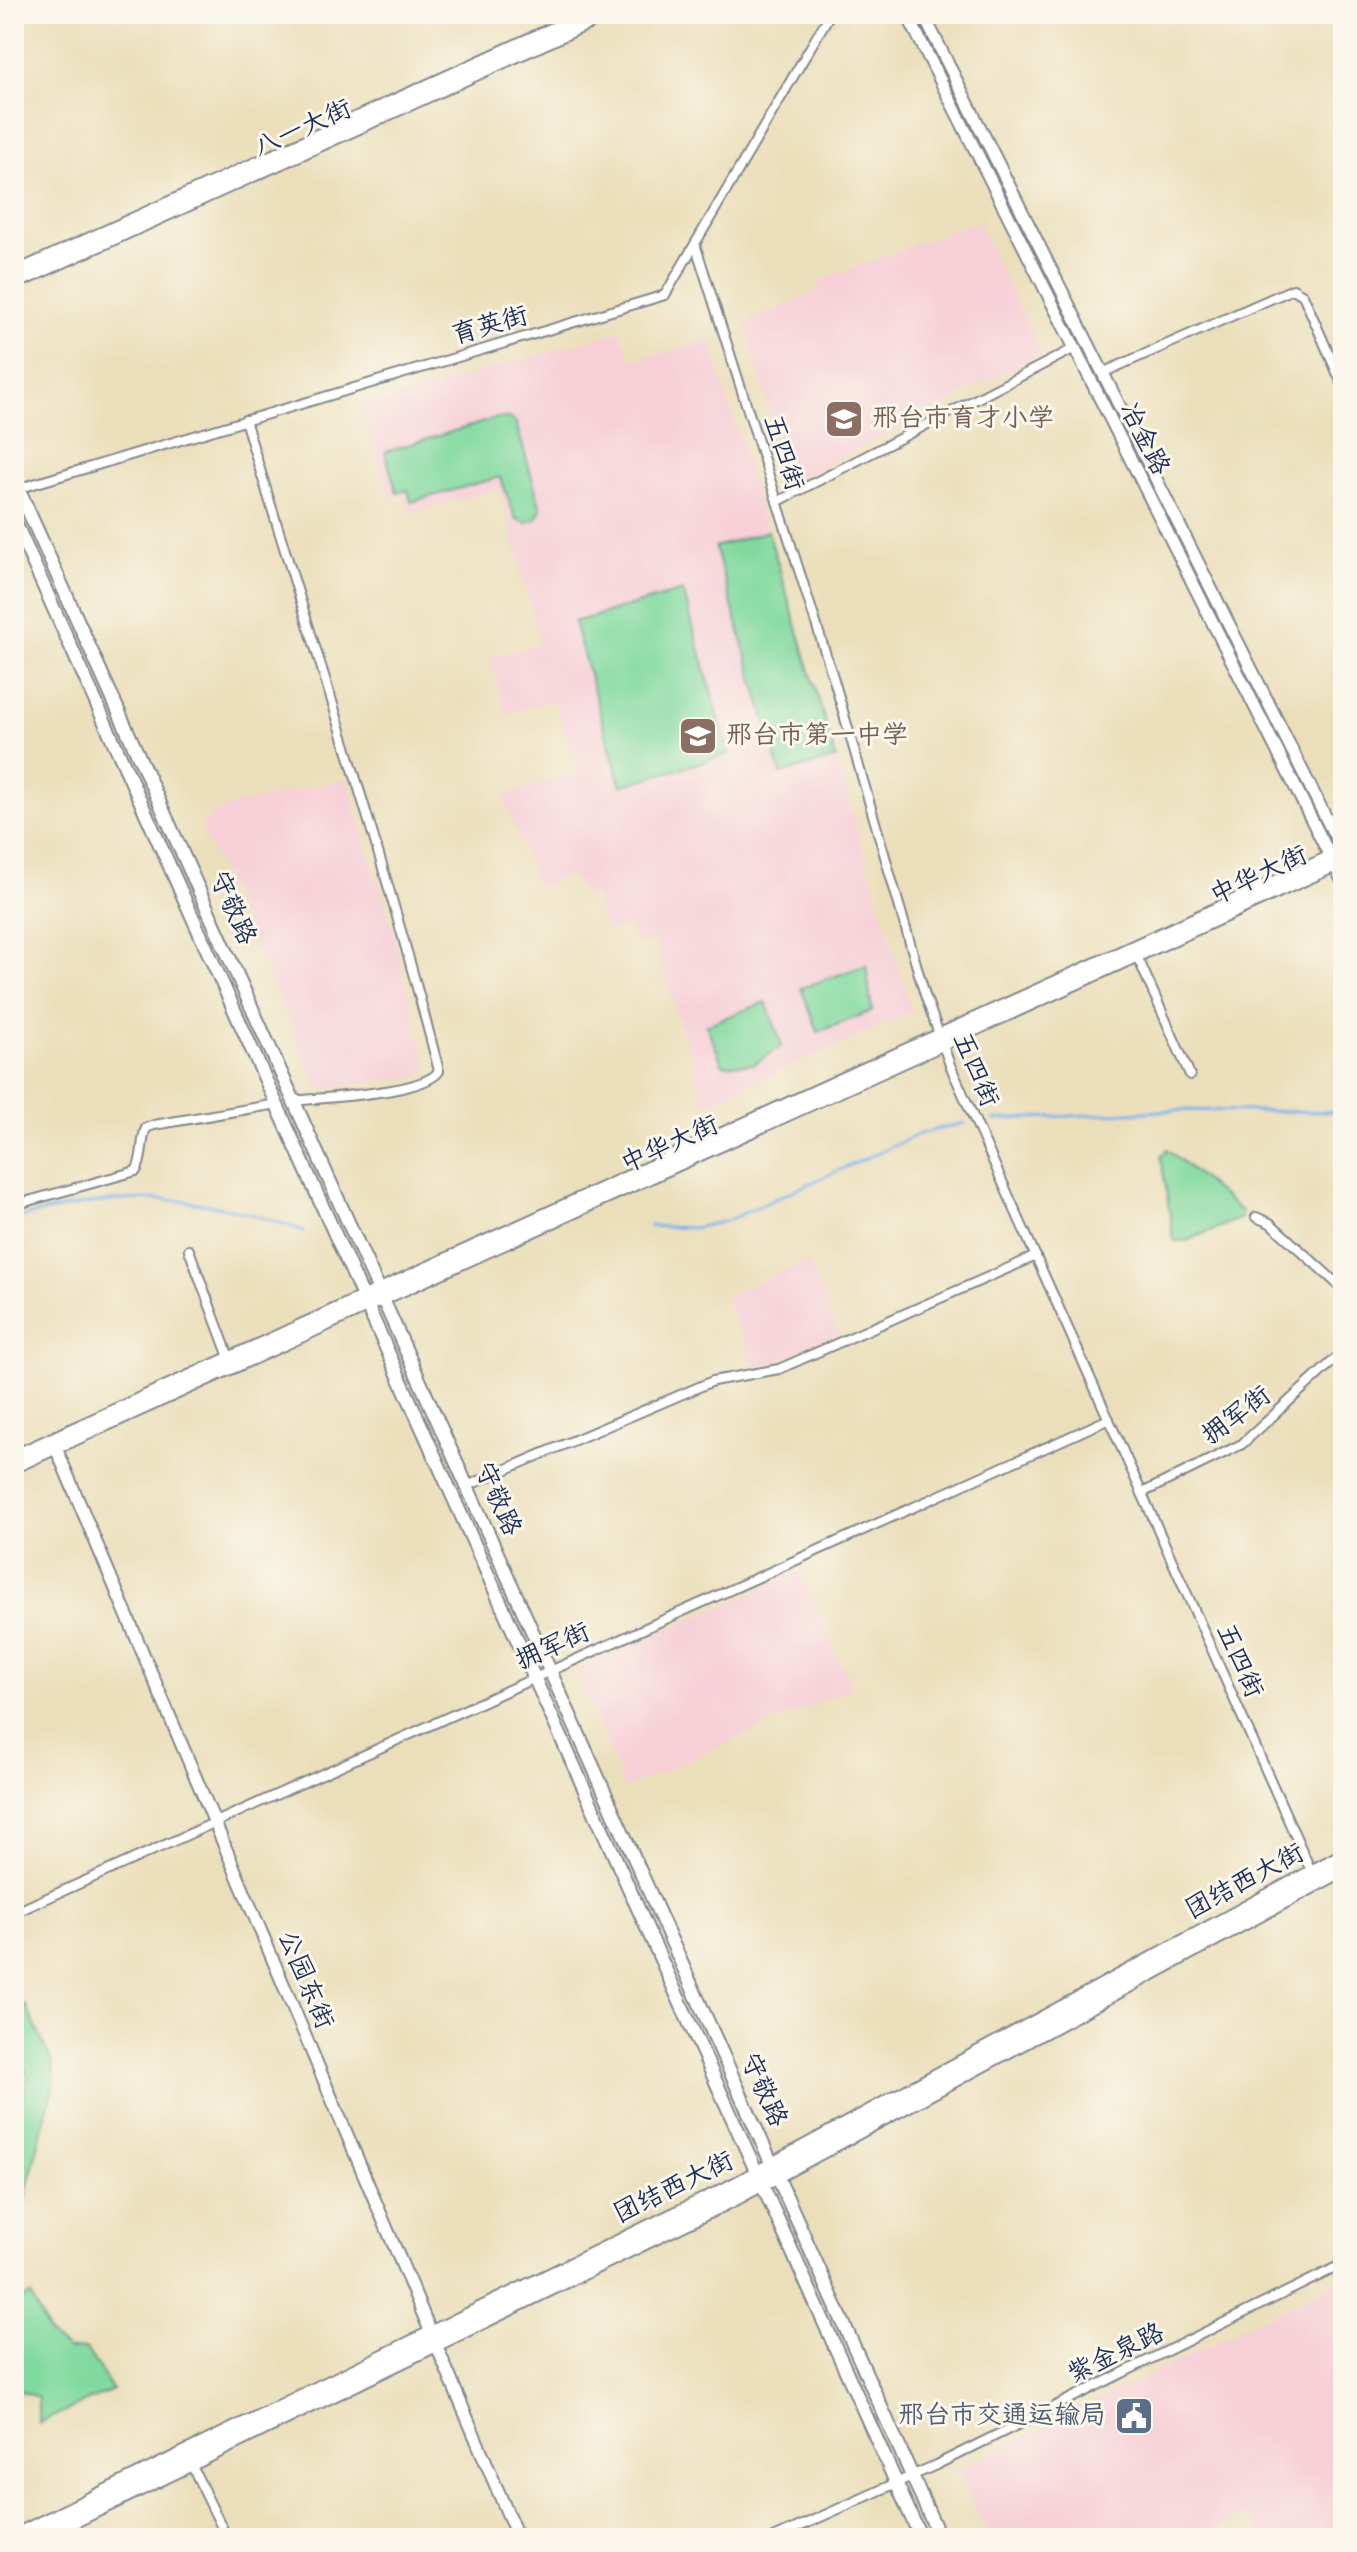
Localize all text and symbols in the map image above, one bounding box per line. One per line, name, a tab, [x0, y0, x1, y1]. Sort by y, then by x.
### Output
street label: 八一大街	[249, 92, 357, 166]
street label: 育英街	[448, 299, 532, 353]
street label: 冶金路	[1111, 397, 1177, 481]
school or university icon: 邢台市育才小学	[823, 398, 865, 440]
place label: 邢台市育才小学	[872, 402, 1054, 436]
street label: 五四街	[755, 411, 811, 495]
school or university icon: 邢台市第一中学	[677, 715, 719, 757]
place label: 邢台市第一中学	[726, 719, 908, 753]
street label: 中华大街	[1205, 839, 1313, 913]
street label: 守敬路	[201, 865, 263, 951]
street label: 五四街	[944, 1027, 1006, 1113]
street label: 中华大街	[616, 1108, 724, 1182]
street label: 拥军街	[1196, 1379, 1278, 1453]
street label: 守敬路	[466, 1456, 528, 1542]
street label: 拥军街	[510, 1616, 596, 1678]
street label: 五四街	[1208, 1618, 1270, 1704]
street label: 团结西大街	[1180, 1836, 1310, 1928]
street label: 公园东街	[269, 1925, 341, 2035]
street label: 守敬路	[732, 2047, 794, 2133]
street label: 团结西大街	[608, 2144, 740, 2232]
street label: 紫金泉路	[1062, 2316, 1170, 2392]
public building icon: 邢台市交通运输局	[1113, 2395, 1155, 2437]
place label: 邢台市交通运输局	[898, 2399, 1106, 2433]

